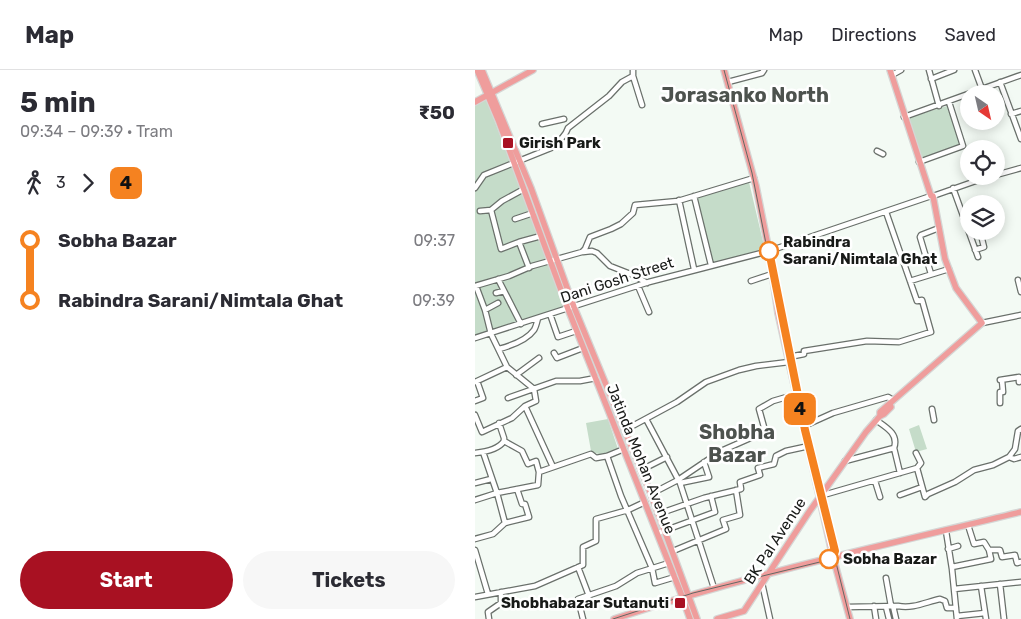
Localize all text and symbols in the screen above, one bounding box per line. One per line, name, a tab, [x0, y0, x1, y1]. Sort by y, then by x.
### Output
text: Map	[25, 21, 74, 49]
text: Map	[768, 24, 803, 46]
text: Directions	[831, 24, 917, 46]
text: Saved	[945, 24, 996, 46]
district label: Jorasanko North	[661, 83, 829, 107]
north arrow	[960, 85, 1005, 130]
map controls	[960, 85, 1005, 240]
text: 5 min	[20, 86, 96, 119]
text: ₹50	[418, 101, 455, 124]
text: 09:34 – 09:39 · Tram	[20, 122, 173, 141]
place label: Girish Park	[519, 134, 601, 152]
marker: Girish Park	[501, 136, 515, 150]
button: locate	[960, 140, 1005, 185]
icon: walk	[20, 169, 48, 197]
icon: forward	[74, 169, 102, 197]
text: 4	[120, 172, 132, 194]
text: 3	[56, 173, 66, 192]
button: layers	[960, 195, 1005, 240]
text: Sobha Bazar	[58, 229, 177, 252]
text: 09:37	[413, 231, 455, 250]
place label: Rabindra Sarani/Nimtala Ghat	[783, 233, 937, 268]
marker: Rabindra Sarani/Nimtala Ghat	[759, 241, 779, 261]
street label: Dani Gosh Street	[558, 253, 676, 307]
text: Rabindra Sarani/Nimtala Ghat	[58, 289, 343, 312]
text: 09:39	[412, 291, 455, 310]
street label: Jatinda Mohan Avenue	[603, 381, 679, 537]
line badge: 4	[784, 393, 816, 425]
text: 4	[794, 398, 806, 420]
district label: Shobha Bazar	[699, 420, 775, 467]
street label: BK Pal Avenue	[740, 494, 810, 588]
marker: Sobha Bazar	[819, 549, 839, 569]
place label: Sobha Bazar	[843, 550, 937, 568]
button: Start	[20, 551, 233, 609]
button: Tickets	[243, 551, 455, 609]
place label: Shobhabazar Sutanuti	[501, 594, 669, 612]
marker: Shobhabazar Sutanuti	[673, 596, 687, 610]

